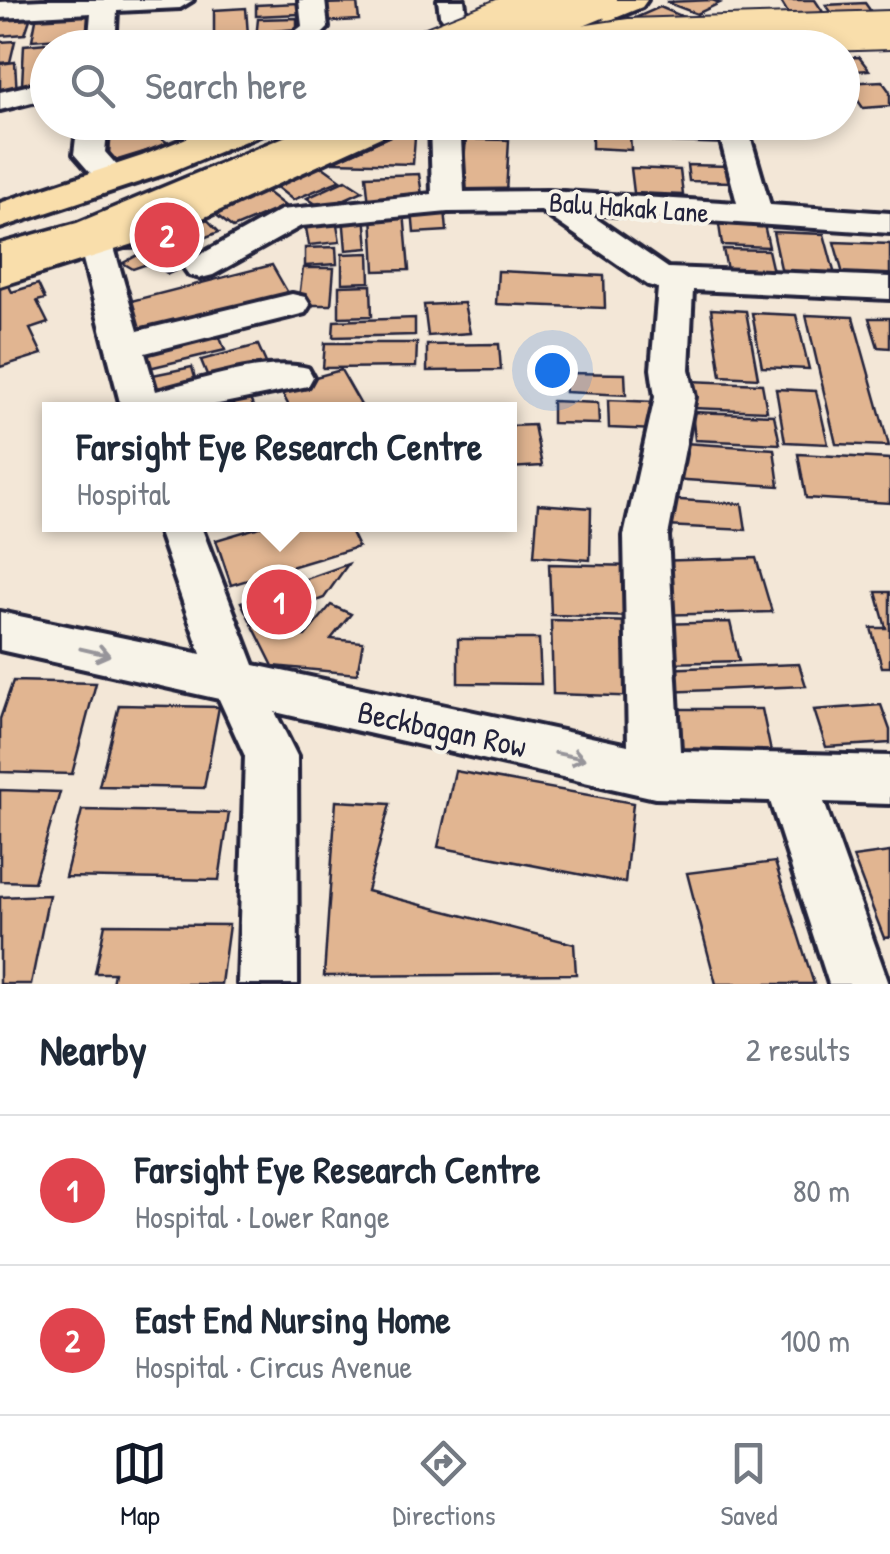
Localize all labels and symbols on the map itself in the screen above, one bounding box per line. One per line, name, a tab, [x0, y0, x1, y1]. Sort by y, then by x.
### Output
street label: Balu Hakak Lane	[548, 182, 710, 232]
pin: 2	[134, 198, 200, 272]
your location	[527, 345, 578, 396]
pin: 1	[246, 564, 312, 640]
one-way arrow	[78, 644, 110, 662]
street label: Beckbagan Row	[354, 690, 530, 767]
one-way arrow	[554, 748, 586, 767]

